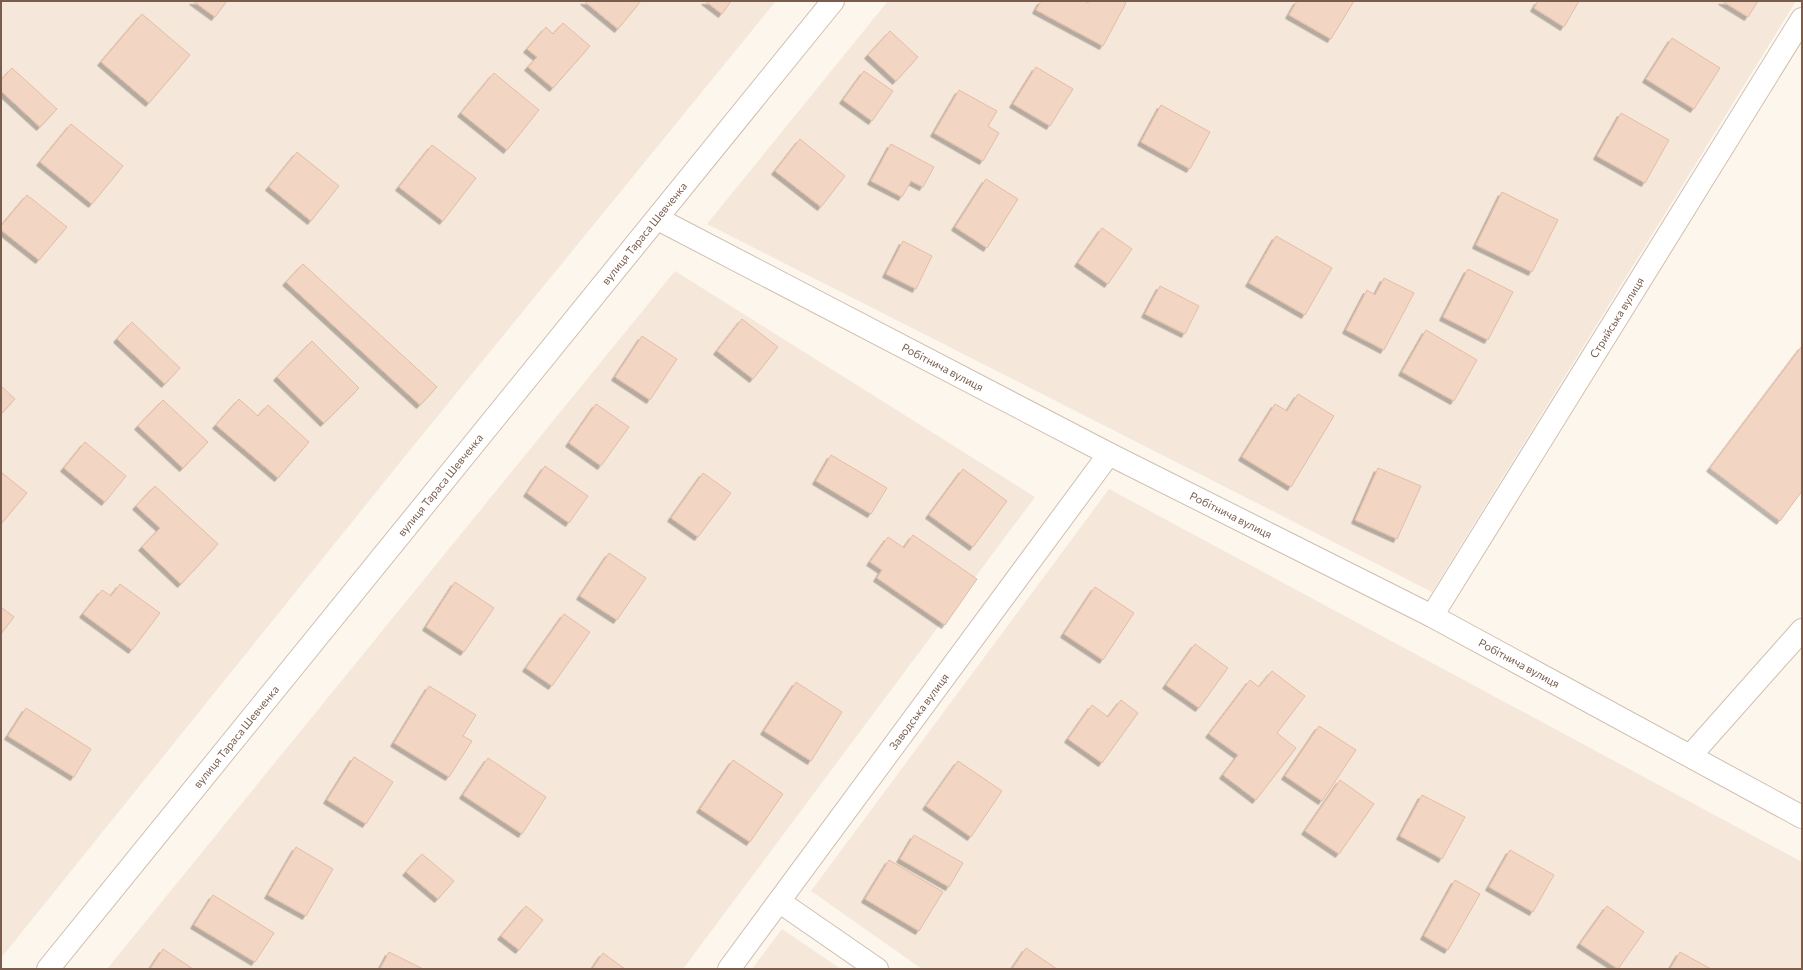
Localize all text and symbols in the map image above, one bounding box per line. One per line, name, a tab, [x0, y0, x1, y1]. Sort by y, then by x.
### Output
street label: вулиця Тараса Шевченка	[599, 179, 689, 287]
street label: Стрийська вулиця	[1587, 275, 1646, 360]
street label: Робітнича вулиця	[900, 340, 986, 394]
street label: вулиця Тараса Шевченка	[395, 431, 485, 539]
street label: Робітнича вулиця	[1188, 489, 1274, 541]
street label: Робітнича вулиця	[1477, 636, 1562, 690]
street label: Заводська вулиця	[886, 670, 951, 752]
street label: вулиця Тараса Шевченка	[191, 683, 281, 790]

